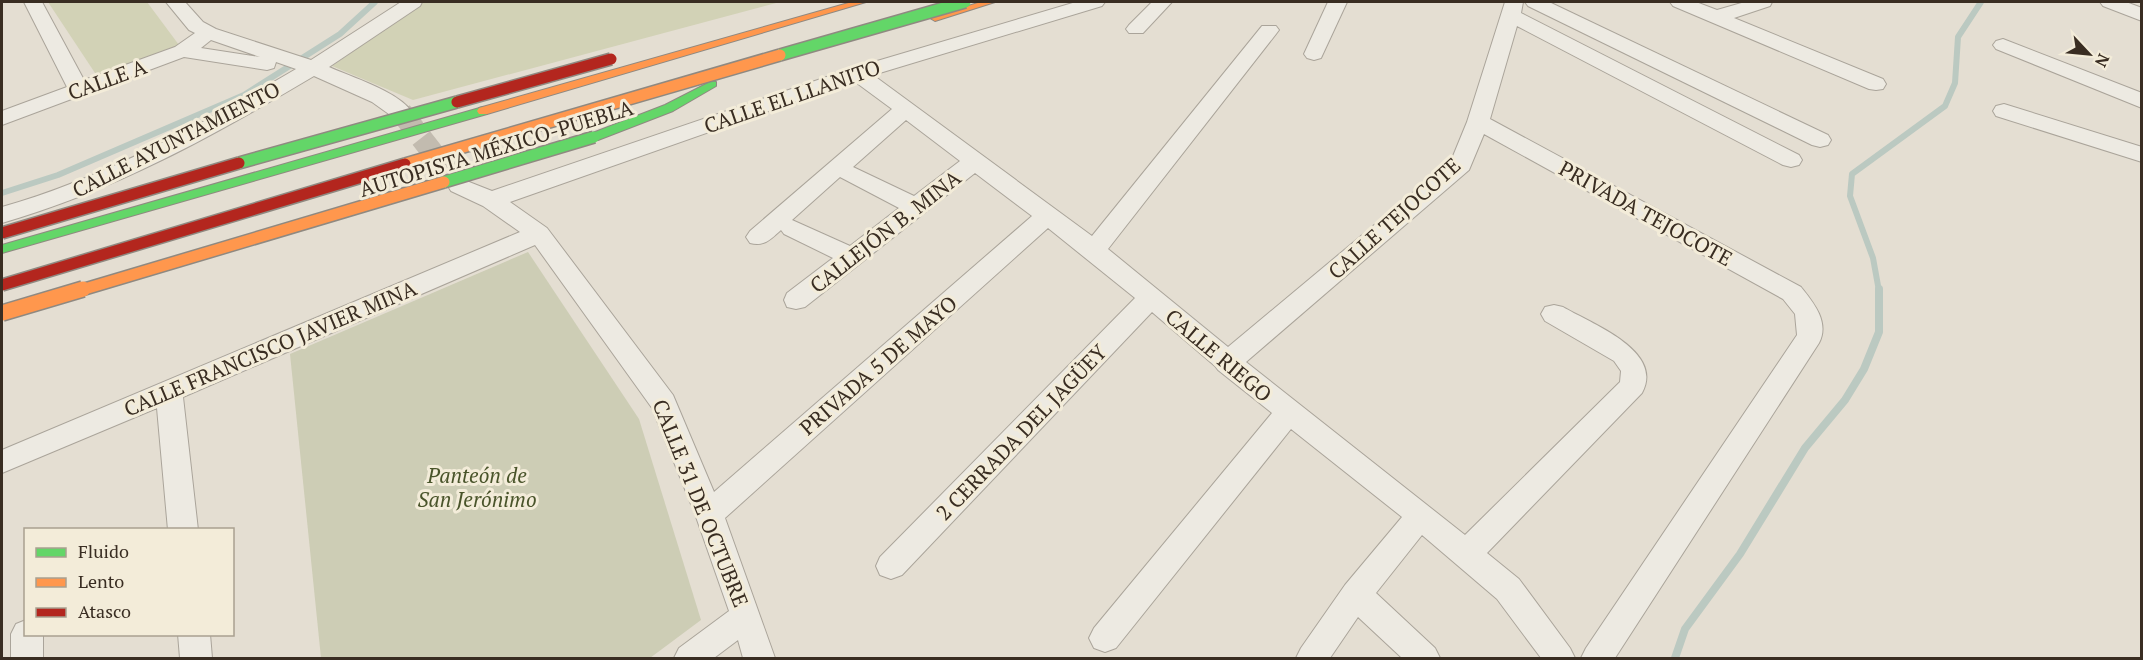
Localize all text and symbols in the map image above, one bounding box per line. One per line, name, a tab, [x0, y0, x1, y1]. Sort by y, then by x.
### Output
north arrow	[2059, 24, 2119, 84]
text: N	[2090, 50, 2115, 71]
street label: CALLE A	[64, 52, 151, 106]
street label: CALLE EL LLANITO	[700, 53, 884, 139]
street label: CALLE AYUNTAMIENTO	[67, 74, 285, 204]
street label: AUTOPISTA MÉXICO-PUEBLA	[356, 93, 637, 203]
street label: CALLE TEJOCOTE	[1322, 151, 1466, 285]
street label: PRIVADA TEJOCOTE	[1554, 154, 1738, 272]
street label: CALLEJÓN B. MINA	[804, 163, 967, 299]
street label: CALLE FRANCISCO JAVIER MINA	[119, 273, 421, 422]
street label: PRIVADA 5 DE MAYO	[793, 289, 963, 441]
street label: CALLE RIEGO	[1160, 302, 1278, 408]
street label: 2 CERRADA DEL JAGÜEY	[930, 338, 1113, 526]
street label: CALLE 31 DE OCTUBRE	[647, 395, 755, 611]
park label: Panteón de San Jerónimo	[417, 461, 537, 513]
legend	[24, 528, 234, 636]
text: Fluido	[78, 539, 129, 563]
text: Lento	[78, 569, 124, 593]
text: Atasco	[78, 599, 131, 623]

